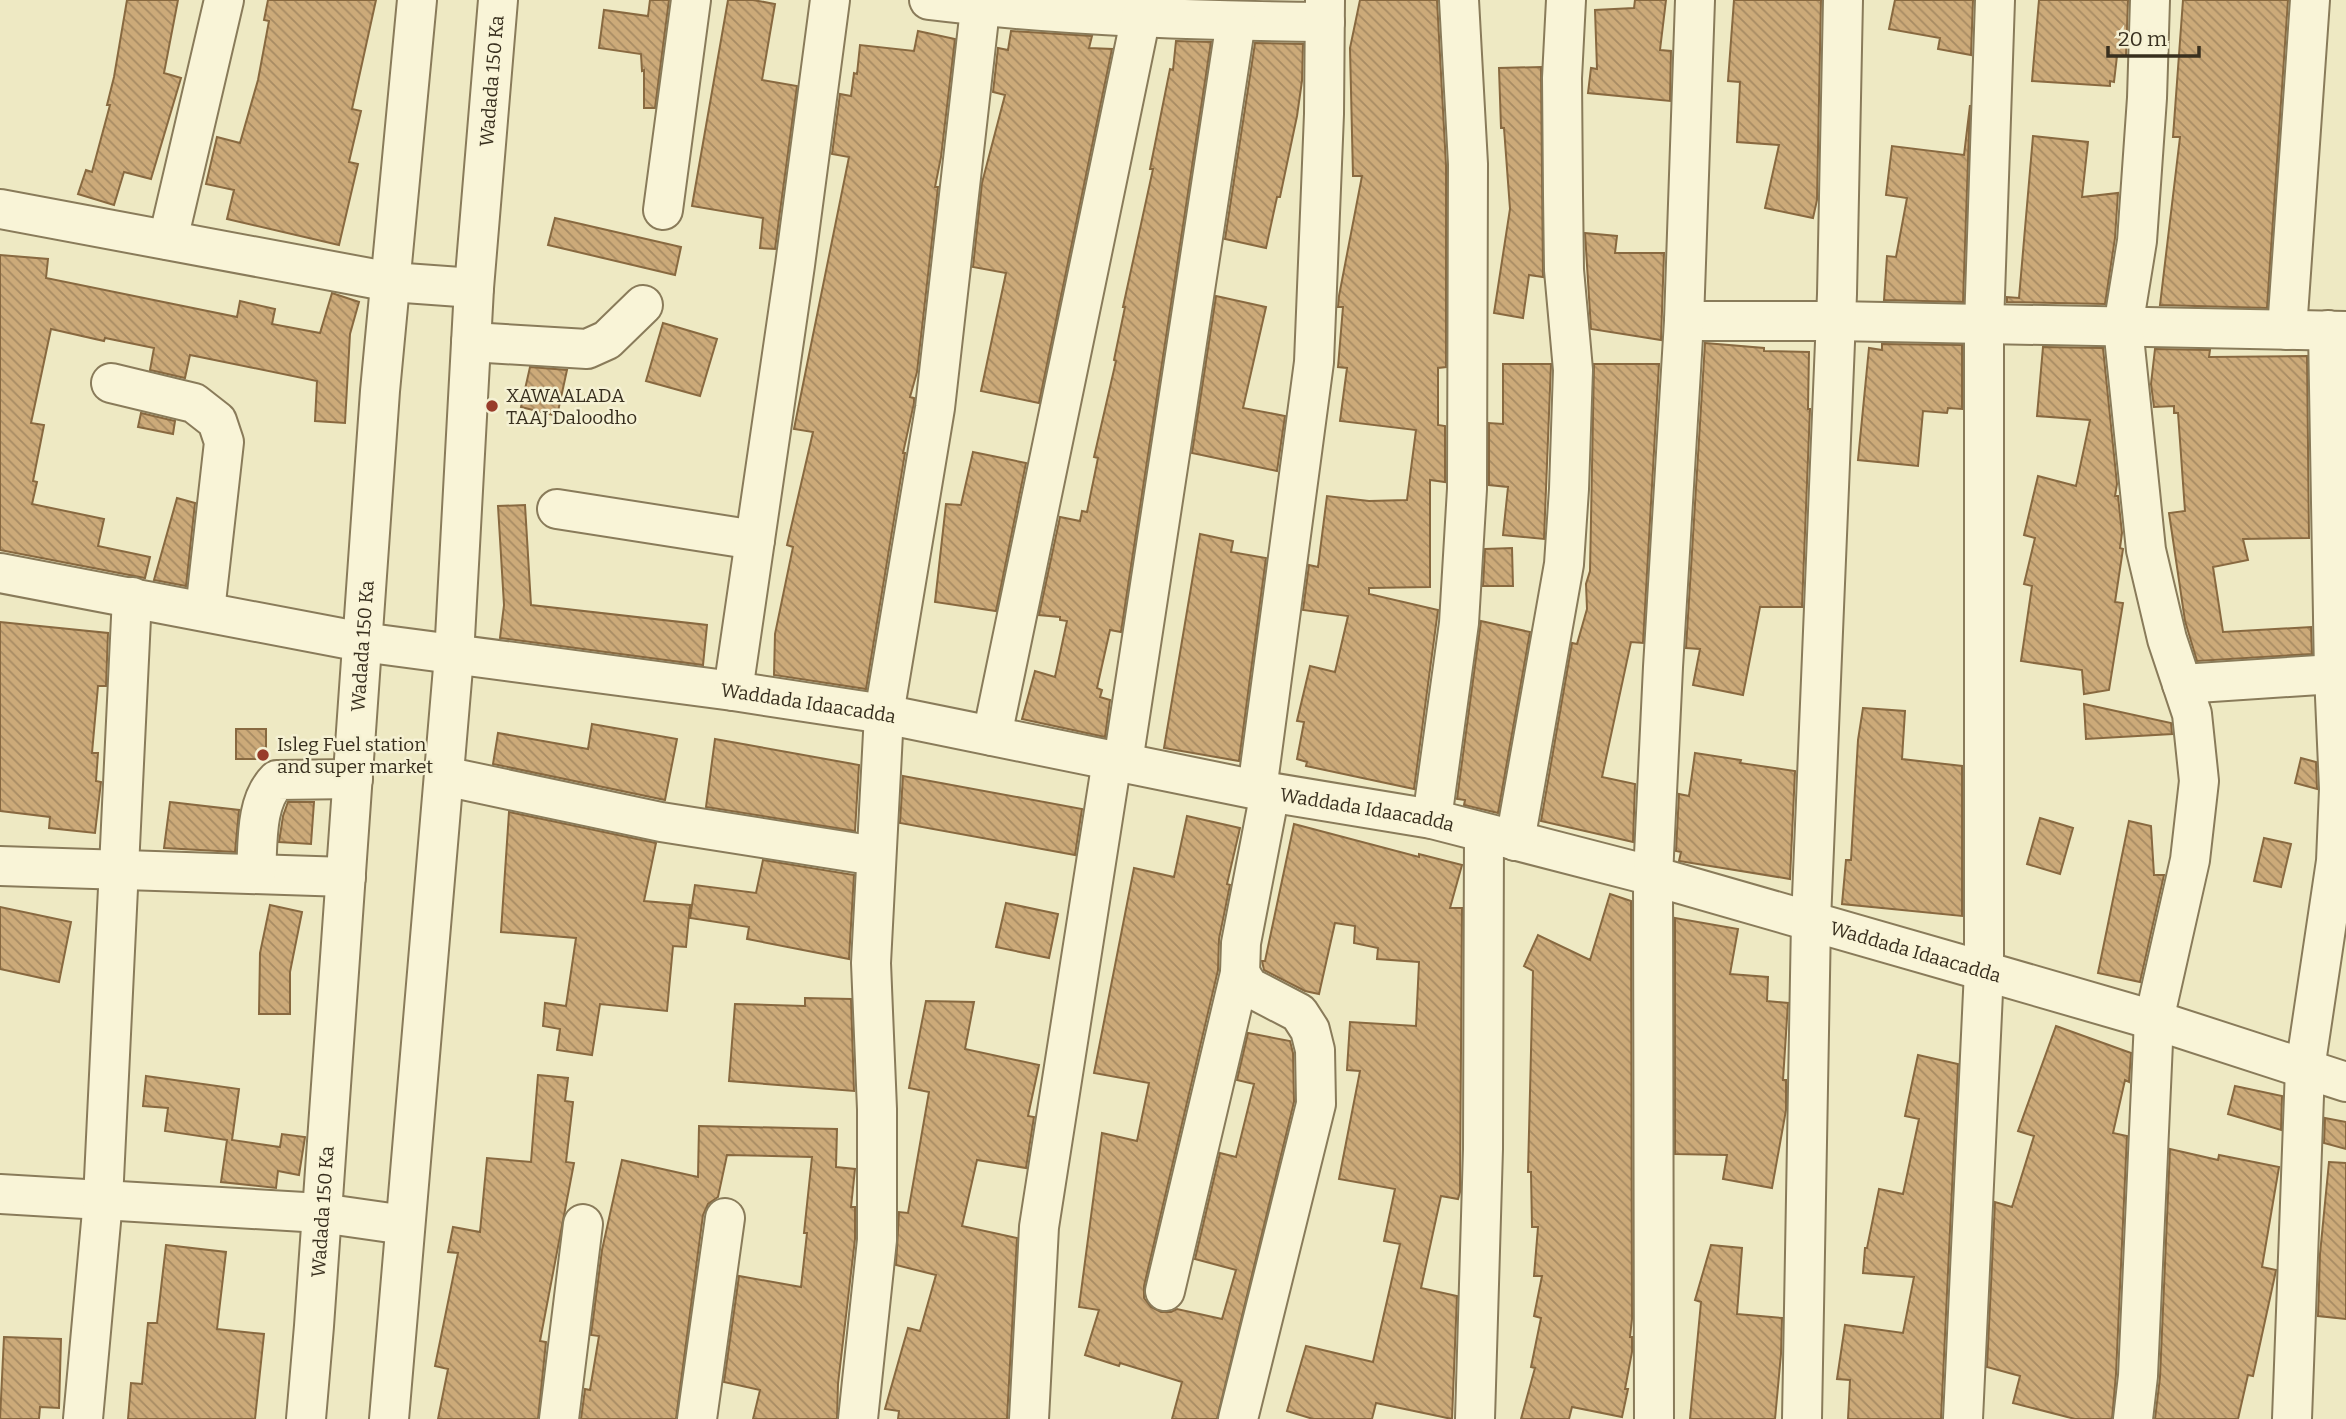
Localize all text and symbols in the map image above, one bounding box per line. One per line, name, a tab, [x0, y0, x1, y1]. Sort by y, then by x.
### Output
street label: Wadada 150 Ka	[475, 14, 509, 148]
scale bar	[2108, 14, 2199, 58]
text: 20 m	[2118, 26, 2167, 52]
place label: XAWAALADA TAAJ Daloodho	[506, 384, 637, 429]
marker: XAWAALADA TAAJ Daloodho	[484, 398, 500, 414]
street label: Wadada 150 Ka	[346, 579, 379, 713]
street label: Waddada Idaacadda	[719, 678, 899, 728]
place label: Isleg Fuel station and super market	[277, 733, 433, 778]
marker: Isleg Fuel station and super market	[255, 747, 271, 763]
street label: Waddada Idaacadda	[1278, 783, 1458, 836]
street label: Waddada Idaacadda	[1827, 916, 2004, 988]
street label: Wadada 150 Ka	[306, 1144, 339, 1278]

